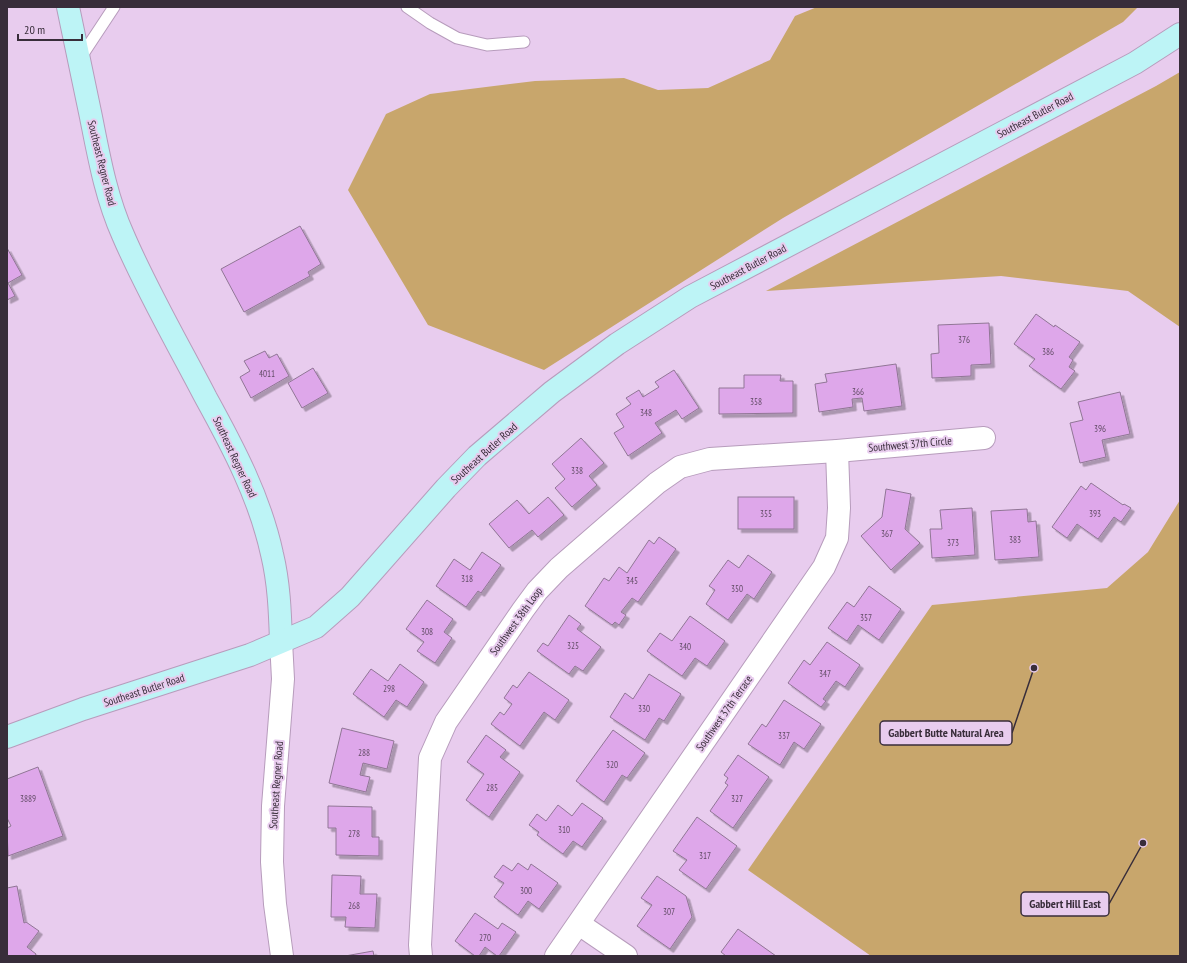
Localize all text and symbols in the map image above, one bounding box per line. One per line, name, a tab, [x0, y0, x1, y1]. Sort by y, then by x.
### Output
scale bar	[18, 16, 82, 42]
text: 20 m	[24, 22, 45, 37]
street label: Southeast Butler Road	[994, 89, 1076, 141]
street label: Southeast Regner Road	[85, 119, 119, 207]
street label: Southeast Butler Road	[707, 241, 789, 293]
house number: 376	[958, 334, 970, 345]
house number: 386	[1042, 346, 1054, 357]
house number: 4011	[259, 368, 275, 379]
house number: 366	[852, 386, 864, 397]
house number: 358	[750, 396, 762, 407]
house number: 348	[640, 407, 652, 418]
street label: Southeast Regner Road	[210, 414, 260, 500]
street label: Southeast Butler Road	[448, 419, 520, 486]
house number: 396	[1094, 423, 1106, 434]
street label: Southwest 37th Circle	[868, 433, 953, 455]
house number: 338	[571, 465, 583, 476]
house number: 355	[760, 508, 772, 519]
house number: 393	[1089, 508, 1101, 519]
house number: 367	[881, 528, 893, 539]
house number: 383	[1009, 534, 1021, 545]
house number: 373	[947, 537, 959, 548]
house number: 318	[461, 573, 473, 584]
house number: 345	[626, 575, 638, 586]
house number: 350	[731, 583, 743, 594]
street label: Southwest 38th Loop	[487, 584, 545, 658]
house number: 357	[860, 612, 872, 623]
house number: 308	[421, 626, 433, 637]
house number: 325	[567, 640, 579, 651]
house number: 340	[679, 641, 691, 652]
house number: 347	[819, 668, 831, 679]
street label: Southeast Butler Road	[102, 670, 186, 710]
street label: Southwest 37th Terrace	[693, 672, 755, 753]
house number: 298	[383, 683, 395, 694]
house number: 330	[638, 703, 650, 714]
callout: Gabbert Butte Natural Area	[880, 721, 1012, 745]
text: Gabbert Butte Natural Area	[888, 725, 1004, 740]
house number: 337	[778, 730, 790, 741]
street label: Southeast Regner Road	[266, 741, 286, 829]
house number: 288	[358, 747, 370, 758]
house number: 320	[606, 759, 618, 770]
house number: 285	[486, 782, 498, 793]
house number: 3889	[20, 793, 36, 804]
house number: 327	[731, 793, 743, 804]
house number: 310	[558, 824, 570, 835]
house number: 278	[348, 828, 360, 839]
house number: 317	[699, 850, 711, 861]
house number: 300	[520, 885, 532, 896]
callout: Gabbert Hill East	[1021, 892, 1109, 916]
text: Gabbert Hill East	[1029, 896, 1101, 911]
house number: 268	[348, 900, 360, 911]
house number: 307	[663, 906, 675, 917]
house number: 270	[479, 932, 491, 943]

